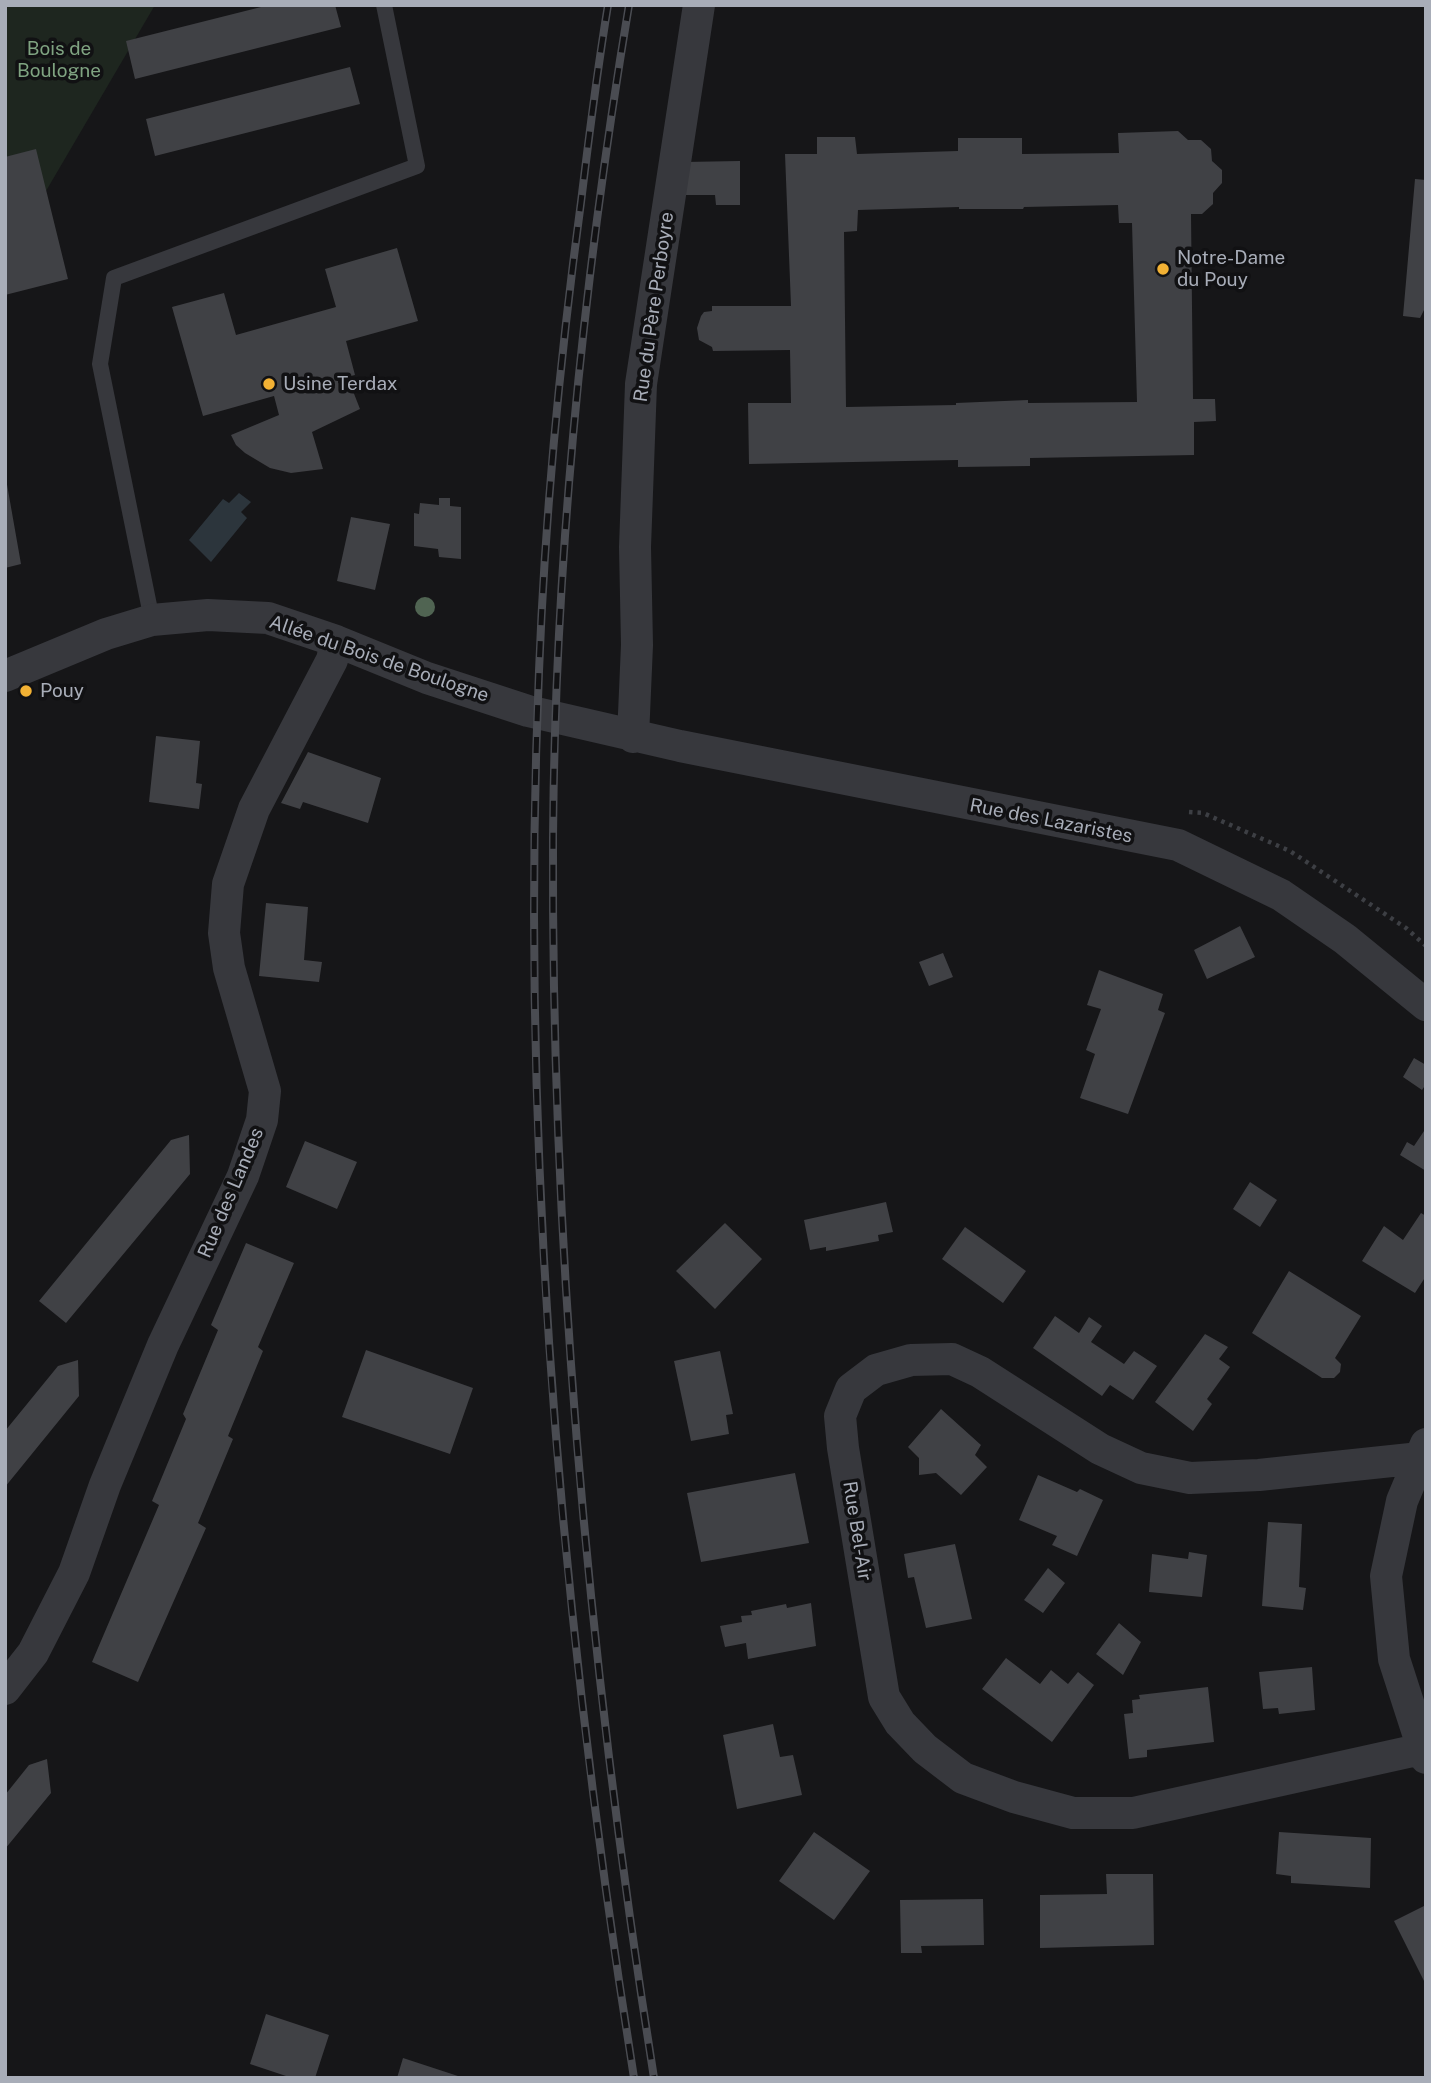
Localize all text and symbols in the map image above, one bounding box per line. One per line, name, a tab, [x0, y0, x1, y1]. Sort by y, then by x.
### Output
park label: Bois de Boulogne	[17, 38, 101, 82]
street label: Rue du Père Perboyre	[629, 210, 679, 404]
place label: Notre-Dame du Pouy	[1177, 247, 1285, 291]
marker: Notre-Dame du Pouy	[1155, 261, 1171, 277]
place label: Usine Terdax	[283, 373, 397, 395]
marker: Usine Terdax	[261, 376, 277, 392]
street label: Allée du Bois de Boulogne	[266, 611, 492, 707]
place label: Pouy	[40, 680, 84, 702]
marker: Pouy	[18, 683, 34, 699]
street label: Rue des Lazaristes	[968, 794, 1134, 848]
street label: Rue des Landes	[193, 1125, 269, 1261]
street label: Rue Bel-Air	[838, 1480, 876, 1582]

